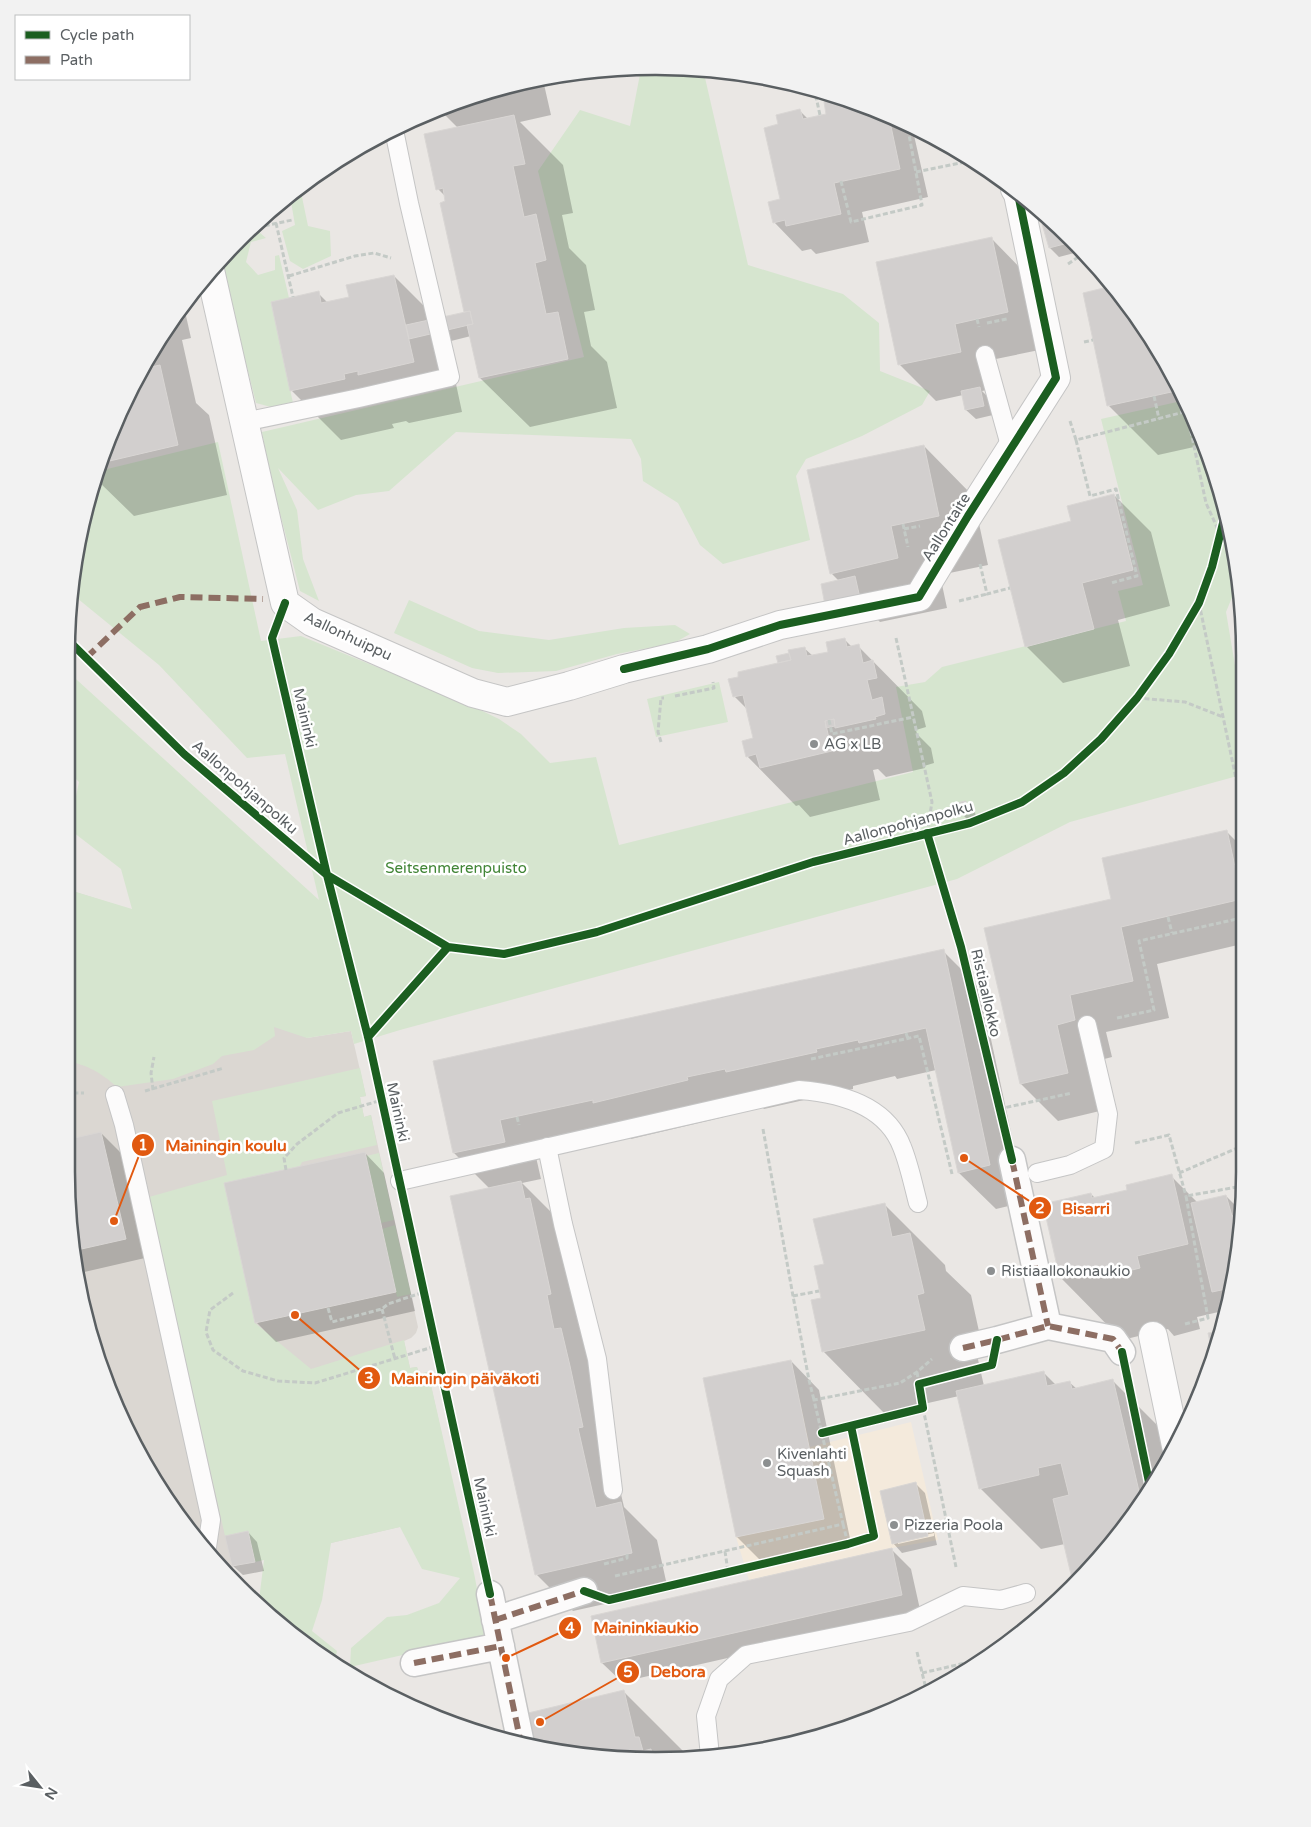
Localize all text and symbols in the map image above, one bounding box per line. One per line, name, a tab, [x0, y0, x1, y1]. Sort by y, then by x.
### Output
legend	[15, 15, 190, 80]
text: Cycle path	[60, 26, 134, 44]
text: Path	[60, 51, 93, 69]
street label: Aallontaite	[918, 490, 974, 564]
street label: Aallonhuippu	[301, 608, 395, 664]
street label: Maininki	[289, 686, 321, 750]
place label: AG x LB	[824, 735, 881, 753]
street label: Aallonpohjanpolku	[189, 736, 301, 838]
marker: AG x LB	[808, 738, 820, 750]
street label: Aallonpohjanpolku	[841, 797, 975, 849]
park label: Seitsenmerenpuisto	[385, 859, 527, 877]
street label: Ristiaallokko	[967, 947, 1005, 1039]
street label: Maininki	[383, 1081, 413, 1143]
callout: Mainingin koulu	[130, 1130, 297, 1161]
text: 1	[138, 1136, 148, 1154]
text: Mainingin koulu	[165, 1136, 287, 1156]
callout: Bisarri	[1027, 1192, 1120, 1223]
text: 2	[1035, 1199, 1045, 1217]
text: Bisarri	[1062, 1199, 1110, 1219]
place label: Ristiaallokonaukio	[1001, 1262, 1130, 1280]
marker: Ristiaallokonaukio	[985, 1265, 997, 1277]
callout: Mainingin päiväkoti	[356, 1363, 550, 1394]
text: 3	[364, 1369, 374, 1387]
text: Mainingin päiväkoti	[391, 1369, 539, 1389]
place label: Kivenlahti Squash	[777, 1445, 847, 1480]
marker: Kivenlahti Squash	[761, 1457, 773, 1469]
street label: Maininki	[470, 1476, 500, 1538]
place label: Pizzeria Poola	[904, 1516, 1003, 1534]
marker: Pizzeria Poola	[888, 1519, 900, 1531]
callout: Maininkiaukio	[558, 1612, 709, 1643]
text: Maininkiaukio	[593, 1618, 699, 1638]
text: 4	[565, 1619, 575, 1637]
callout: Debora	[615, 1656, 716, 1687]
text: Debora	[650, 1662, 706, 1682]
text: 5	[623, 1663, 633, 1681]
north arrow	[15, 1762, 65, 1812]
text: N	[41, 1784, 61, 1802]

